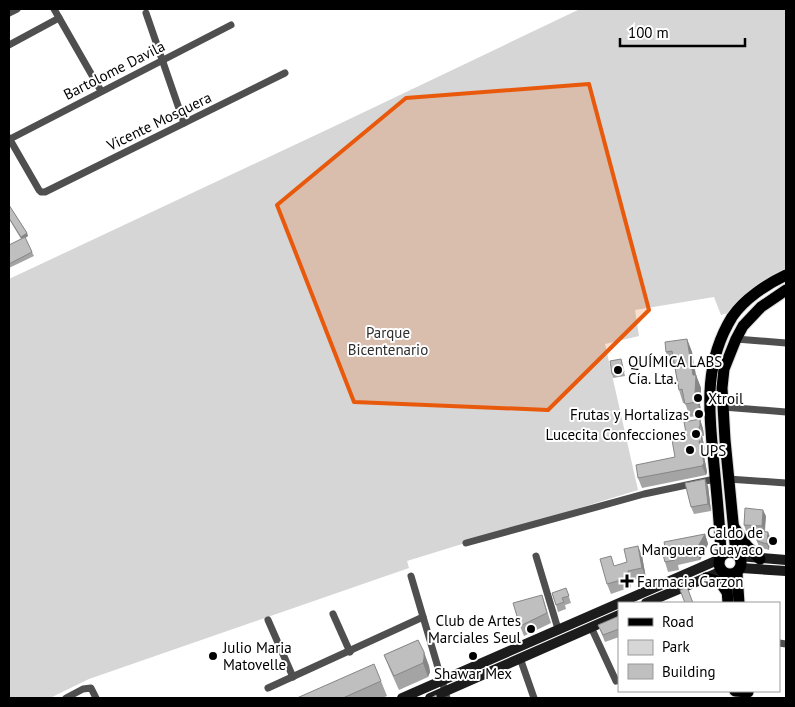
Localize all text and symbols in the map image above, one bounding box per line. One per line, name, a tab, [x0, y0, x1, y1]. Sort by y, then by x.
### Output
scale bar	[620, 15, 745, 47]
text: 100 m	[628, 23, 669, 42]
street label: Bartolome Davila	[60, 36, 168, 104]
street label: Vicente Mosquera	[103, 88, 214, 155]
park label: Parque Bicentenario	[348, 323, 428, 359]
place label: QUÍMICA LABS Cía. Lta.	[628, 352, 722, 388]
marker: QUÍMICA LABS Cía. Lta.	[612, 364, 624, 376]
place label: Xtroil	[708, 389, 744, 408]
marker: Xtroil	[692, 392, 704, 404]
place label: Frutas y Hortalizas	[570, 405, 689, 424]
marker: Frutas y Hortalizas	[693, 408, 705, 420]
place label: Lucecita Confecciones	[546, 425, 686, 444]
marker: Lucecita Confecciones	[690, 428, 702, 440]
place label: UPS	[700, 441, 726, 460]
marker: UPS	[684, 444, 696, 456]
place label: Caldo de Manguera Guayaco	[642, 523, 763, 559]
marker: Caldo de Manguera Guayaco	[767, 535, 779, 547]
place label: Farmacia Garzon	[637, 572, 744, 591]
marker: Farmacia Garzon	[621, 575, 633, 587]
legend	[618, 602, 780, 692]
place label: Club de Artes Marciales Seul	[428, 611, 522, 647]
text: Road	[662, 612, 694, 631]
marker: Club de Artes Marciales Seul	[525, 623, 537, 635]
text: Park	[662, 637, 690, 656]
place label: Julio Maria Matovelle	[222, 638, 292, 674]
marker: Julio Maria Matovelle	[207, 650, 219, 662]
marker: Shawar Mex	[467, 650, 479, 662]
text: Building	[662, 662, 716, 681]
place label: Shawar Mex	[434, 664, 512, 683]

